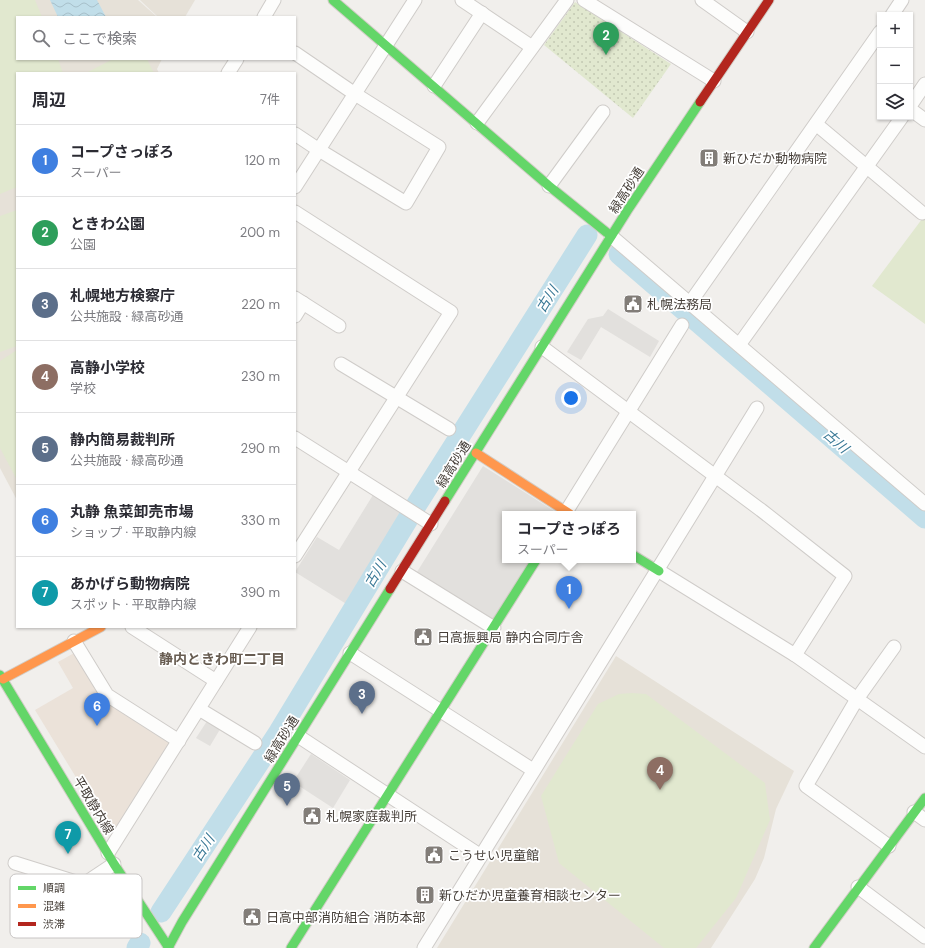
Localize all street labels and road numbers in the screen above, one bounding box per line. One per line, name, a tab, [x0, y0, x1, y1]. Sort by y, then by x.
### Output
street label: 緑高砂通	[605, 164, 648, 217]
street label: 緑高砂通	[432, 438, 474, 491]
street label: 緑高砂通	[260, 713, 302, 766]
street label: 平取静内線	[70, 773, 118, 837]

